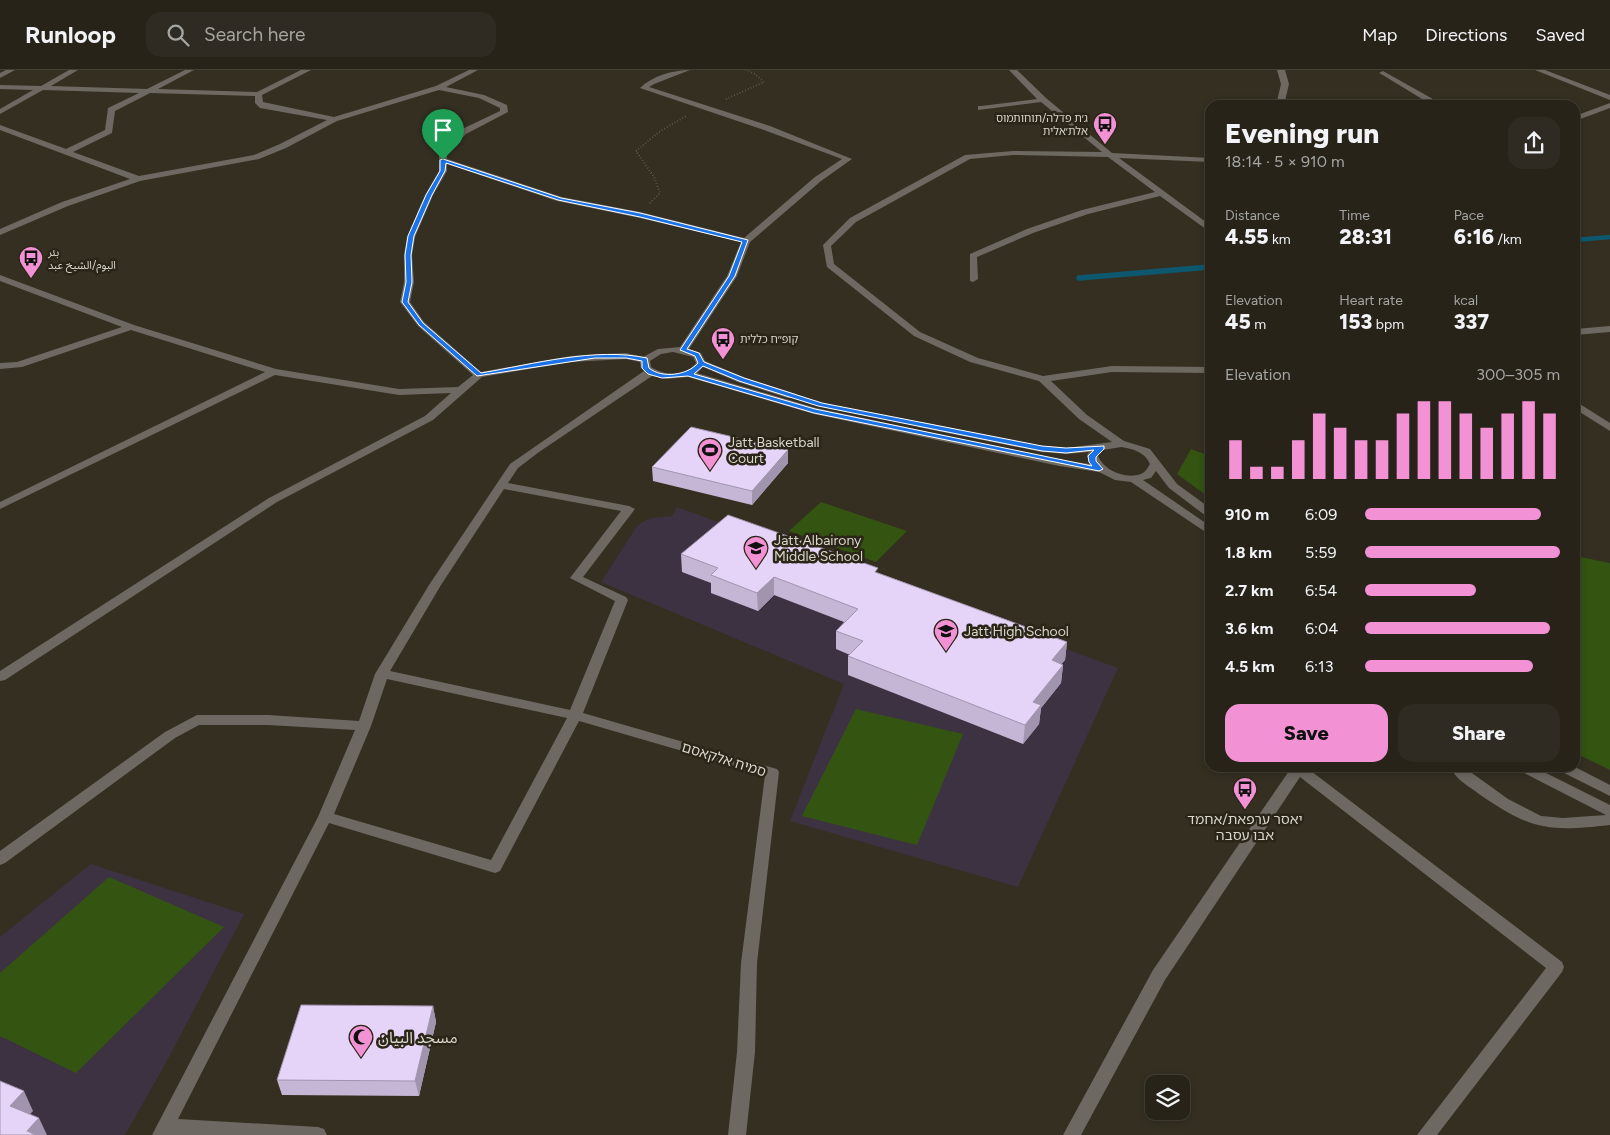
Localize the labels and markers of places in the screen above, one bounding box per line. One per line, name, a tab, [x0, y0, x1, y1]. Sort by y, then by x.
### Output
pin	[422, 109, 464, 160]
bus stop icon: ג׳ת פדלה/תוחותמוס אלת׳אלית	[1092, 111, 1118, 145]
place label: ג׳ת פדלה/תוחותמוס אלת׳אלית	[996, 112, 1088, 138]
bus stop icon: بئر البوم/الشيخ عبد	[18, 245, 44, 279]
place label: بئر البوم/الشيخ عبد	[47, 246, 116, 273]
bus stop icon: קופ״ח כללית	[710, 326, 736, 360]
place label: קופ״ח כללית	[740, 333, 798, 346]
place label: Jatt Basketball Court	[728, 434, 820, 467]
sports icon: Jatt Basketball Court	[697, 437, 723, 471]
place label: Jatt Albairony Middle School	[774, 532, 863, 565]
school or university icon: Jatt Albairony Middle School	[743, 535, 769, 569]
school or university icon: Jatt High School	[933, 618, 959, 652]
place label: Jatt High School	[964, 623, 1069, 640]
bus stop icon: יאסר ערפאת/אחמד אבו עסבה	[1232, 776, 1258, 810]
place label: יאסר ערפאת/אחמד אבו עסבה	[1187, 811, 1303, 844]
mosque icon: مسجد البيان	[348, 1024, 374, 1058]
place label: مسجد البيان	[378, 1028, 458, 1047]

